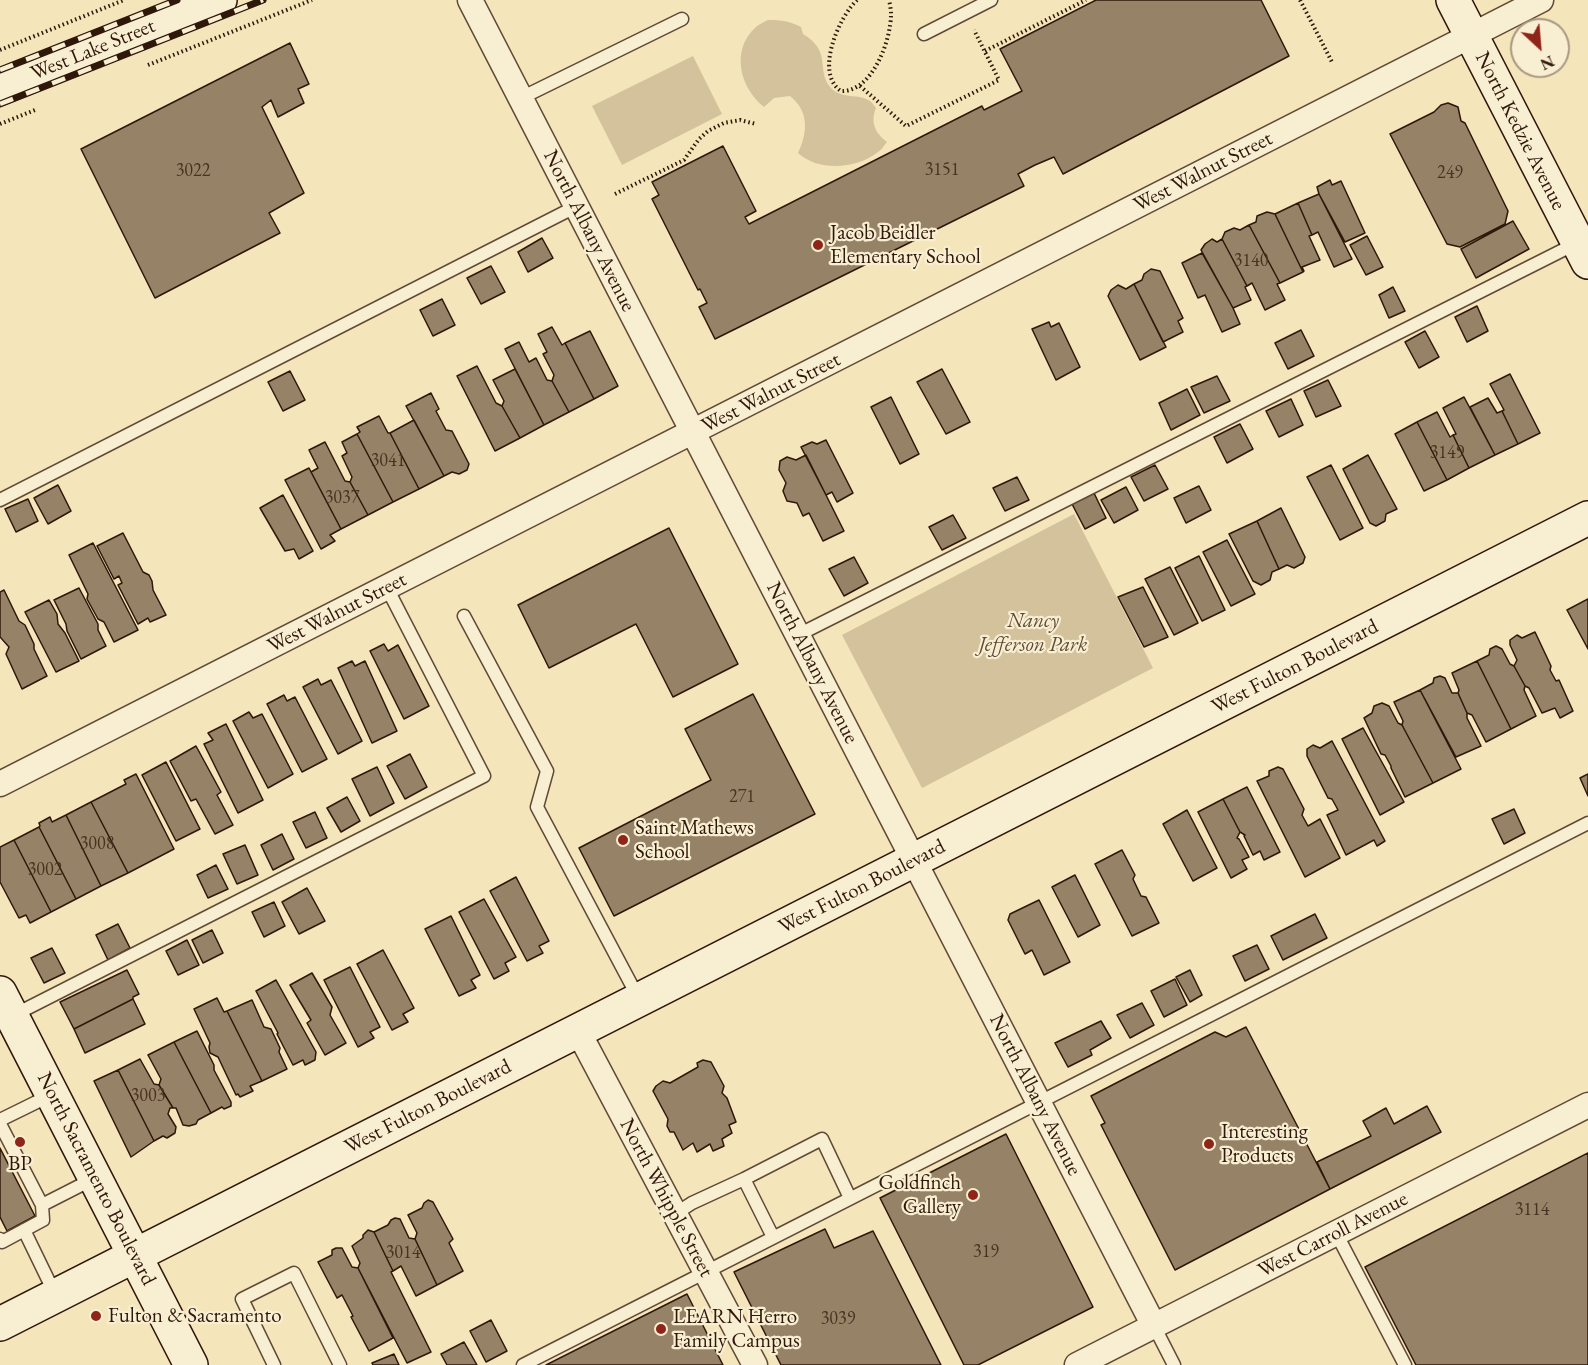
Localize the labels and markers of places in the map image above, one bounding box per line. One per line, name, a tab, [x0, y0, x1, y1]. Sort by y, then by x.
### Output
place label: Jacob Beidler Elementary School	[830, 220, 981, 270]
marker: Jacob Beidler Elementary School	[811, 238, 825, 252]
place label: Saint Mathews School	[635, 815, 754, 865]
marker: Saint Mathews School	[616, 833, 630, 847]
place label: Interesting Products	[1221, 1119, 1308, 1169]
marker: BP	[13, 1135, 27, 1149]
marker: Interesting Products	[1202, 1137, 1216, 1151]
place label: BP	[8, 1151, 32, 1177]
place label: Goldfinch Gallery	[879, 1170, 961, 1220]
marker: Goldfinch Gallery	[966, 1188, 980, 1202]
place label: Fulton & Sacramento	[108, 1303, 282, 1329]
place label: LEARN Herro Family Campus	[673, 1304, 800, 1354]
marker: Fulton & Sacramento	[89, 1309, 103, 1323]
marker: LEARN Herro Family Campus	[654, 1322, 668, 1336]

